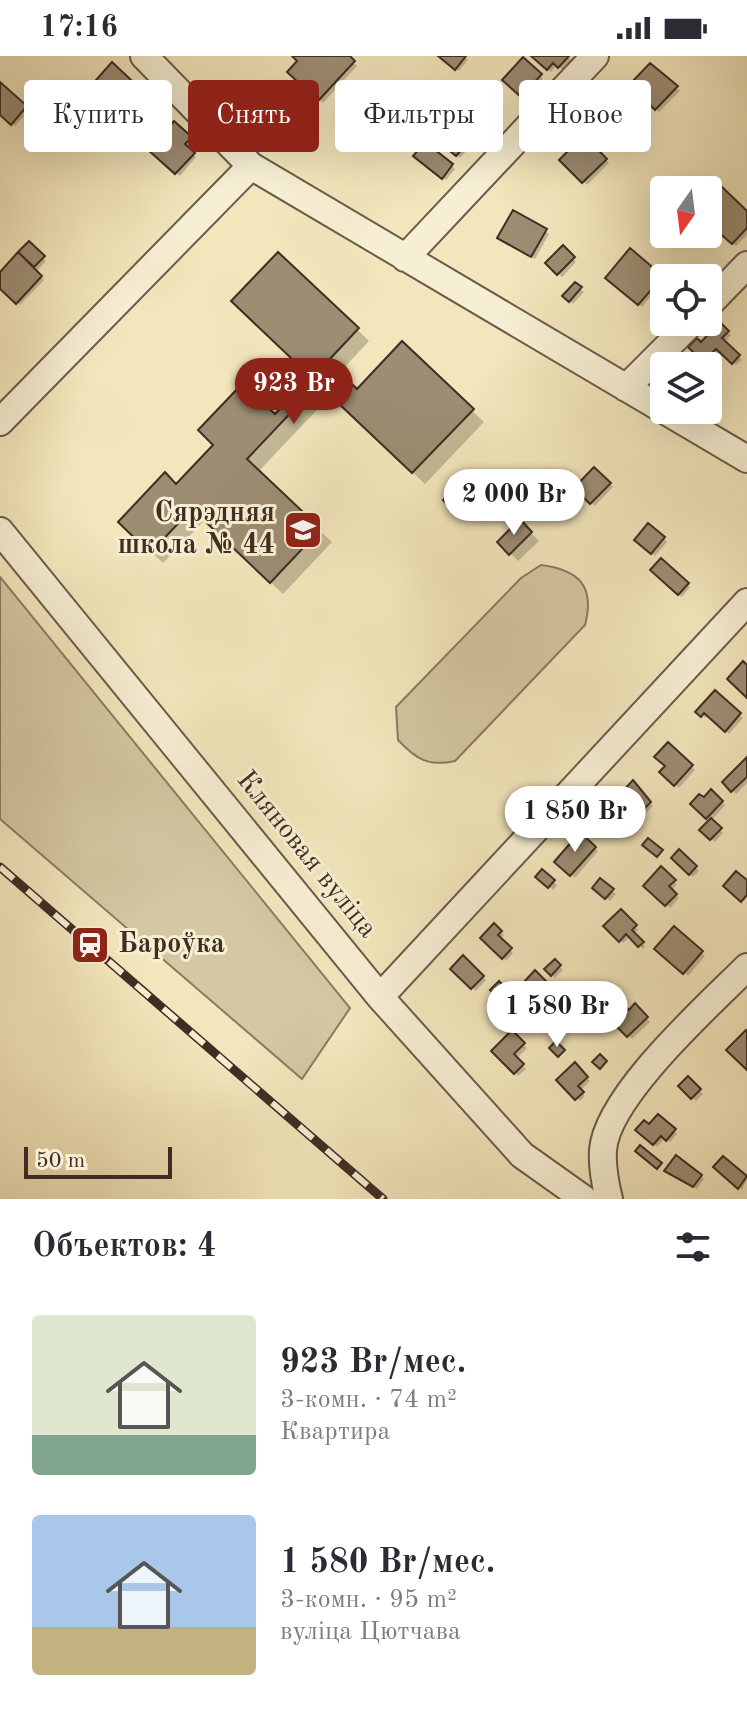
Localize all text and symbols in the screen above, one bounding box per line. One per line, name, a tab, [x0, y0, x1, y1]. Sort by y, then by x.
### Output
text: 17:16	[40, 13, 118, 43]
chip: Купить	[24, 80, 172, 152]
chip: Снять	[188, 80, 319, 152]
chip: Фильтры	[335, 80, 503, 152]
chip: Новое	[519, 80, 651, 152]
north arrow	[650, 176, 722, 248]
map controls	[650, 176, 722, 424]
button: locate	[650, 264, 722, 336]
button: layers	[650, 352, 722, 424]
pin: 923 Br	[229, 358, 359, 426]
text: 923 Br	[253, 371, 335, 397]
pin: 2 000 Br	[431, 469, 597, 537]
text: 2 000 Br	[462, 482, 566, 508]
place label: Сярэдняя школа № 44	[118, 499, 275, 560]
school or university icon: Сярэдняя школа № 44	[282, 509, 324, 551]
street label: Кляновая вуліца	[230, 766, 382, 944]
pin: 1 850 Br	[492, 786, 658, 854]
text: 1 850 Br	[523, 799, 627, 825]
station icon: Бароўка	[69, 924, 111, 966]
place label: Бароўка	[118, 931, 225, 959]
pin: 1 580 Br	[474, 981, 640, 1049]
text: 1 580 Br	[505, 994, 609, 1020]
scale bar	[24, 1143, 172, 1179]
text: 50 m	[36, 1150, 85, 1172]
icon: filters	[671, 1225, 715, 1269]
text: Объектов: 4	[32, 1230, 217, 1264]
text: 923 Br/мес.	[280, 1346, 466, 1380]
icon: home	[96, 1347, 192, 1443]
text: 3-комн. · 74 m²	[280, 1387, 457, 1413]
text: Квартира	[280, 1419, 390, 1445]
text: 1 580 Br/мес.	[280, 1546, 495, 1580]
icon: home	[96, 1547, 192, 1643]
text: 3-комн. · 95 m²	[280, 1587, 457, 1613]
text: вуліца Цютчава	[280, 1619, 461, 1645]

